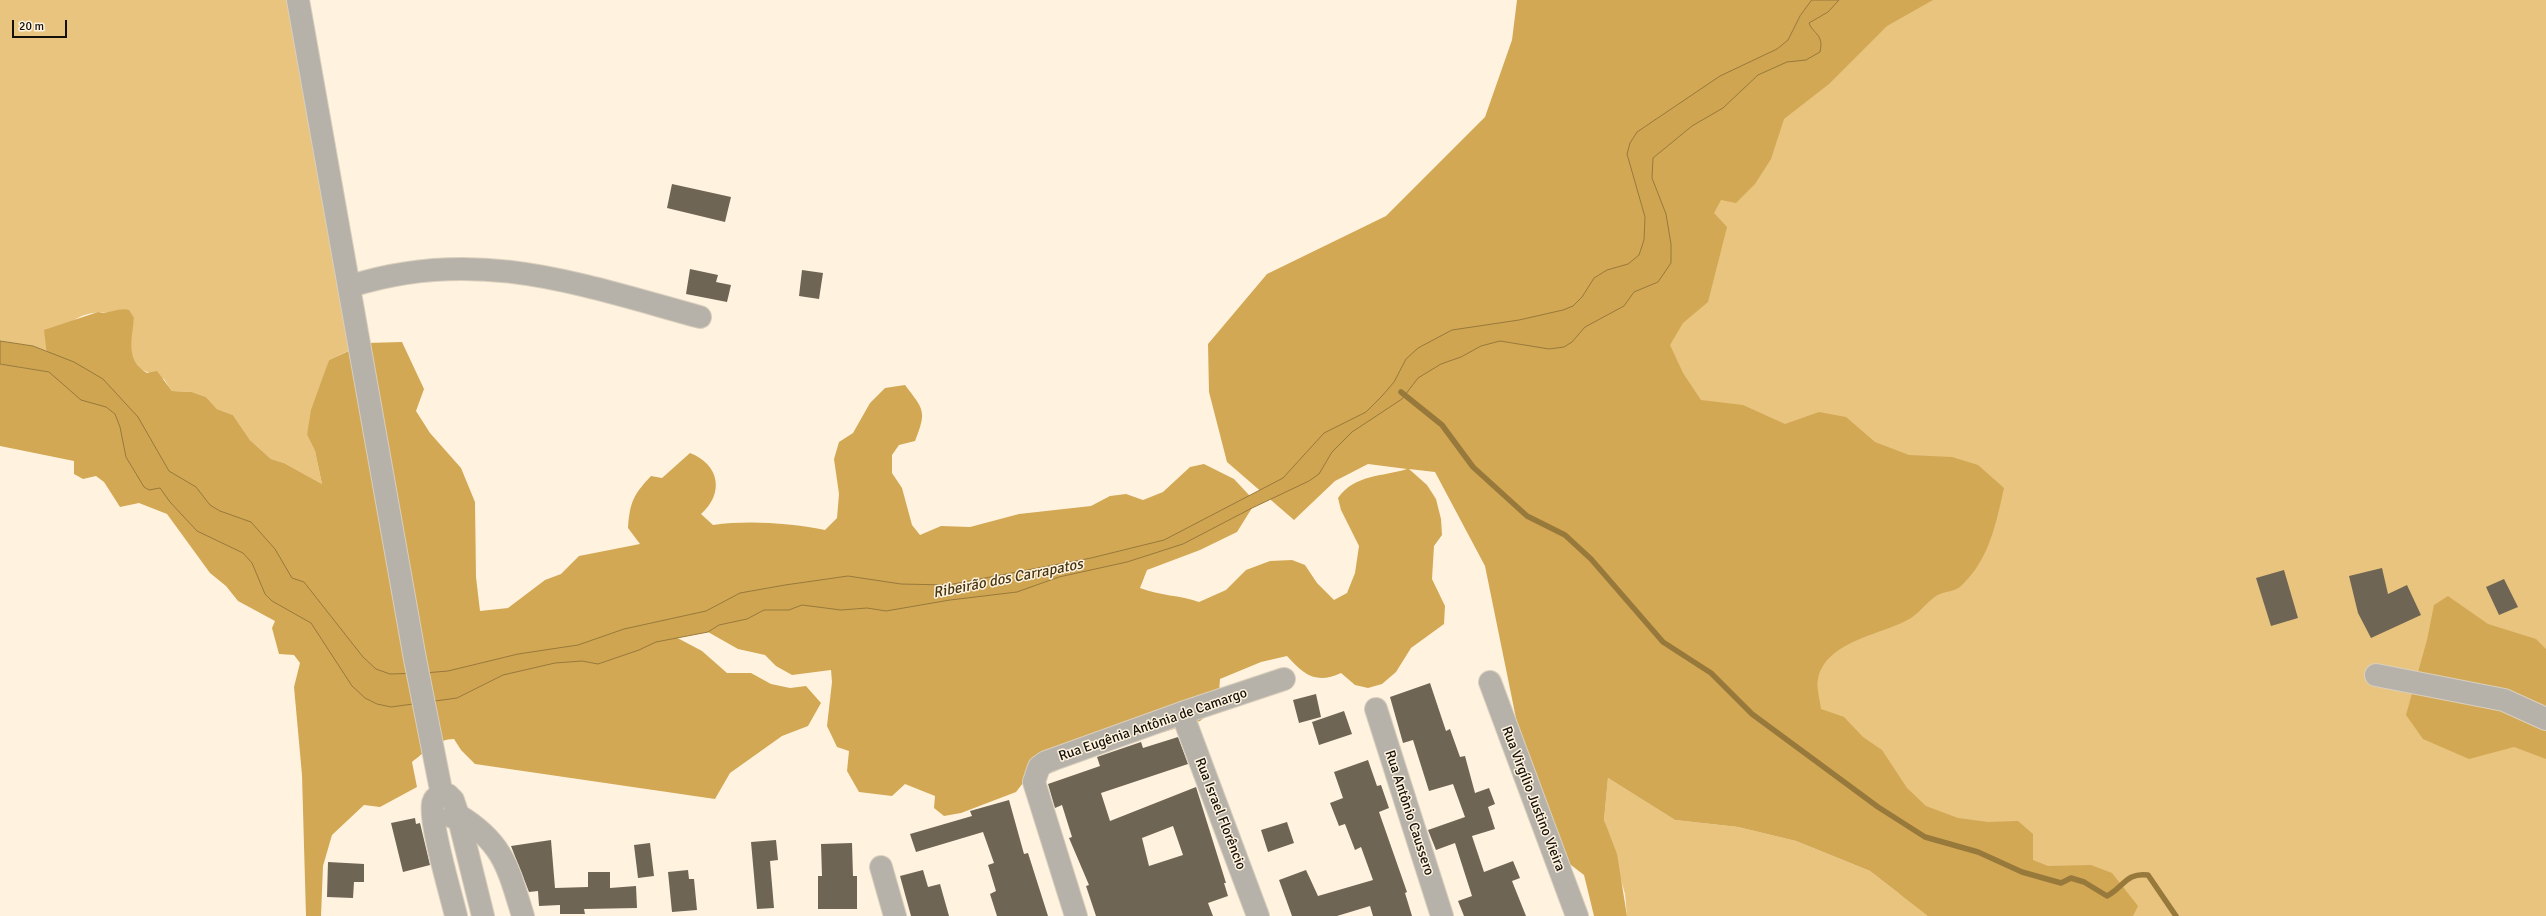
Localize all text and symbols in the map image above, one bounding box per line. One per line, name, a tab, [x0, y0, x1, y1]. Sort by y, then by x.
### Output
scale bar	[14, 12, 69, 38]
text: 20 m	[19, 19, 44, 34]
water label: Ribeirão dos Carrapatos	[932, 556, 1084, 602]
street label: Rua Eugênia Antônia de Camargo	[1057, 685, 1249, 765]
street label: Rua Virgílio Justino Vieira	[1498, 724, 1568, 874]
street label: Rua Antônio Caussero	[1381, 748, 1437, 878]
street label: Rua Israel Florêncio	[1191, 756, 1249, 872]

